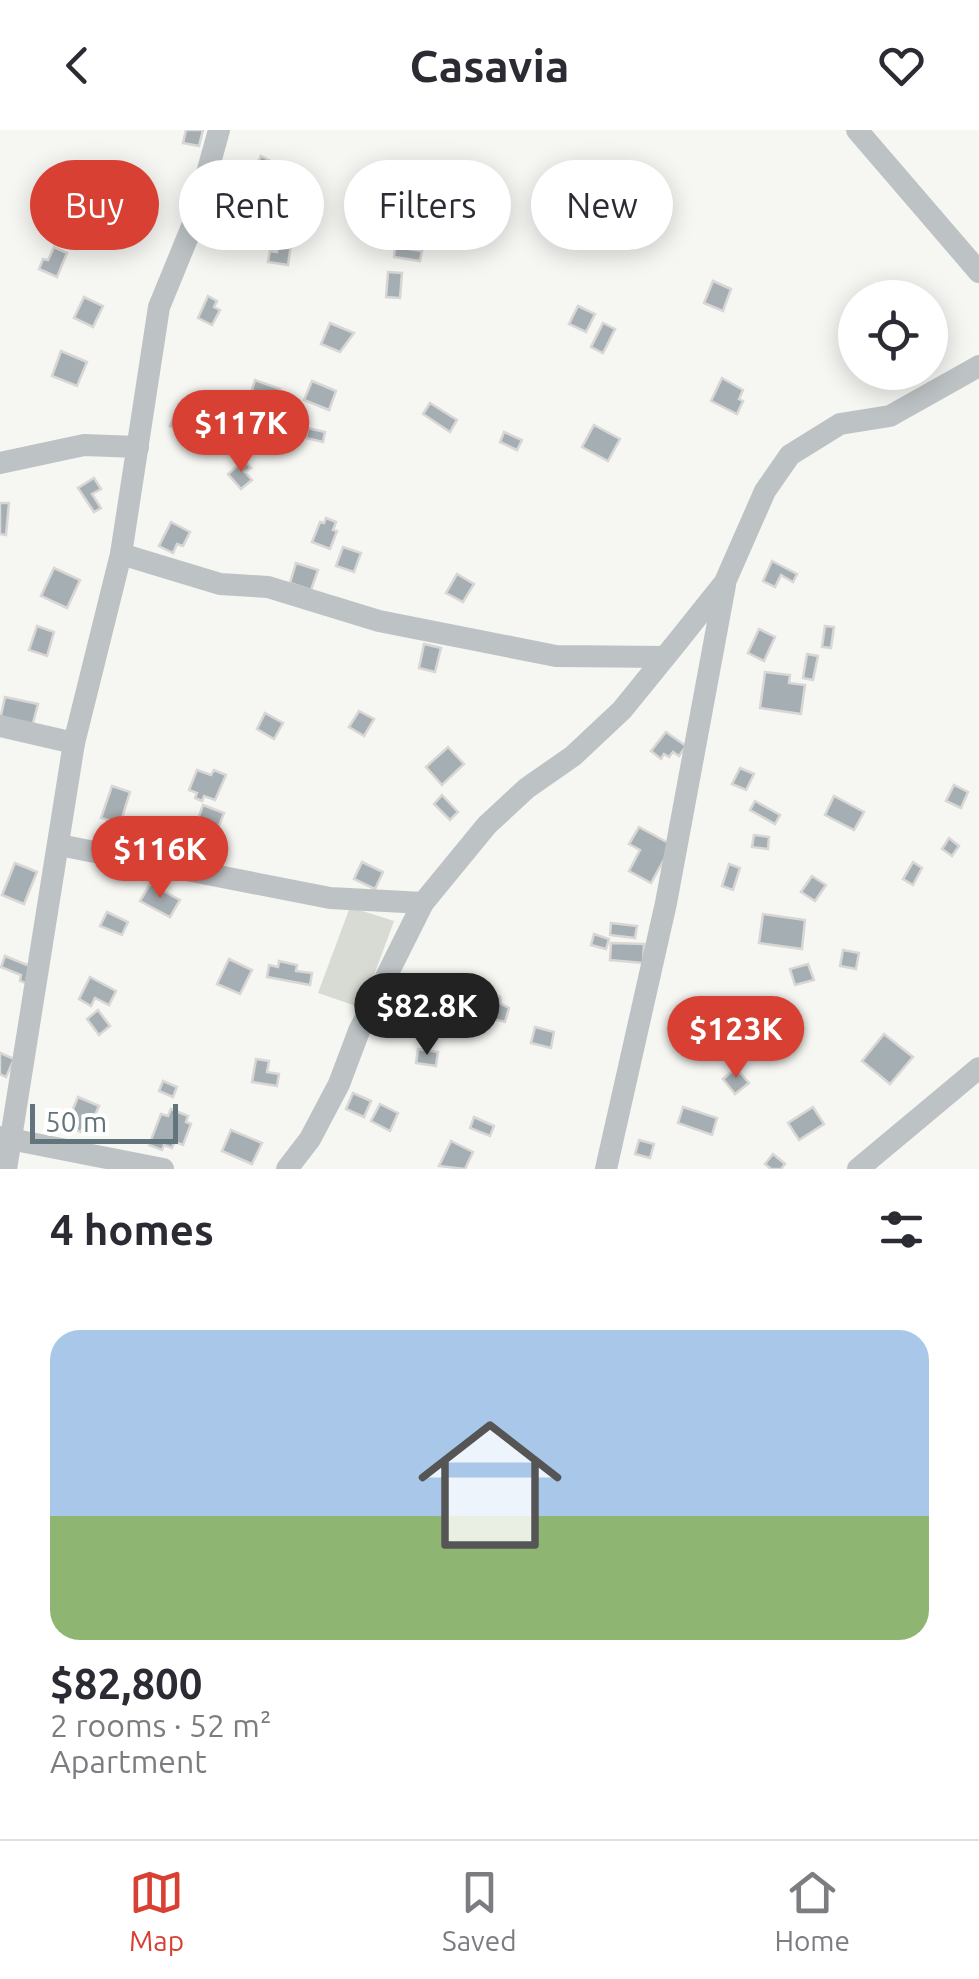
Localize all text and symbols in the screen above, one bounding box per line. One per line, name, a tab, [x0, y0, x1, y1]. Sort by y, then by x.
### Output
icon: back	[50, 38, 105, 93]
icon: heart	[874, 38, 929, 93]
text: Casavia	[410, 40, 569, 91]
chip: Buy	[30, 160, 159, 250]
chip: Rent	[179, 160, 324, 250]
chip: Filters	[344, 160, 511, 250]
chip: New	[531, 160, 673, 250]
map controls	[838, 280, 948, 390]
button: locate	[838, 280, 948, 390]
pin: $117K	[171, 390, 311, 475]
text: $117K	[194, 404, 288, 440]
pin: $116K	[90, 816, 230, 901]
text: $116K	[113, 830, 207, 866]
pin: $82.8K	[346, 973, 508, 1058]
text: $82.8K	[376, 987, 478, 1023]
pin: $123K	[666, 996, 806, 1081]
text: $123K	[689, 1010, 783, 1046]
scale bar	[30, 1099, 178, 1144]
text: 50 m	[45, 1106, 107, 1137]
icon: filters	[874, 1202, 929, 1257]
text: 4 homes	[50, 1206, 214, 1253]
icon: home	[400, 1395, 580, 1575]
text: $82,800	[50, 1660, 202, 1707]
text: 2 rooms · 52 m²	[50, 1707, 271, 1743]
text: Apartment	[50, 1743, 207, 1779]
tab: Map	[129, 1865, 184, 1956]
tab: Saved	[442, 1865, 517, 1956]
tab: Home	[774, 1865, 850, 1956]

